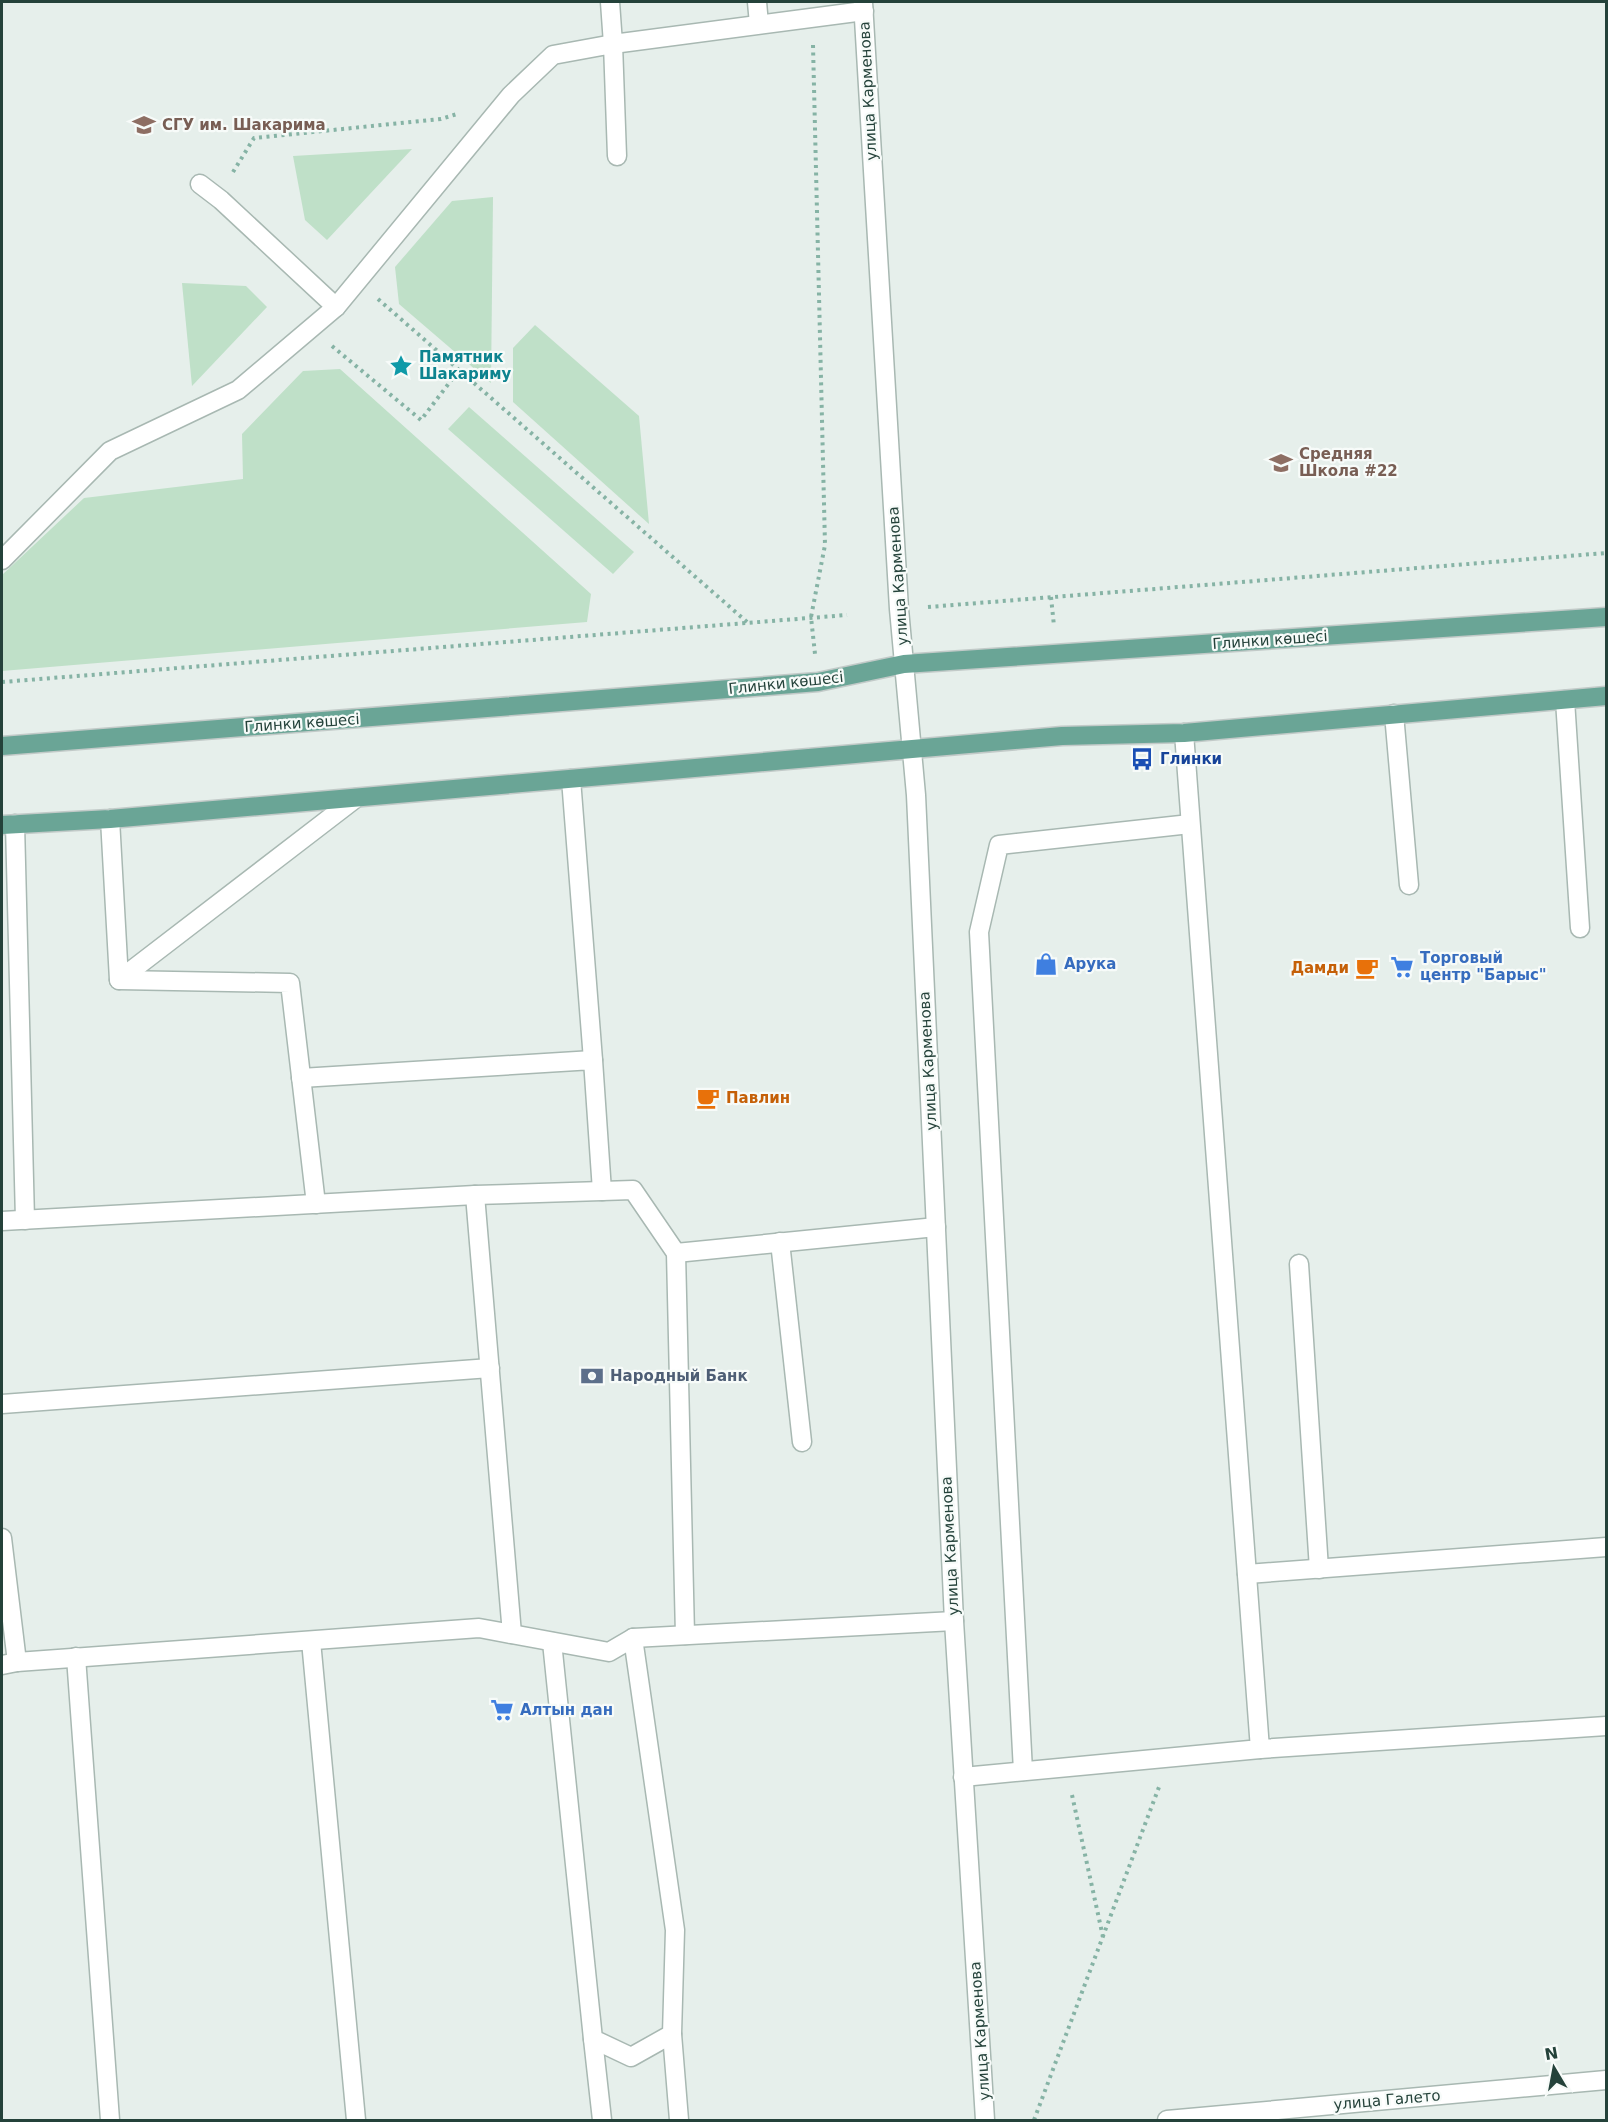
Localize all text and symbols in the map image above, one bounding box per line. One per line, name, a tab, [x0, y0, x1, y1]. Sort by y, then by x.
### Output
street label: улица Карменова	[855, 21, 881, 161]
school or university icon: СГУ им. Шакарима	[131, 112, 157, 138]
place label: СГУ им. Шакарима	[162, 116, 326, 134]
place label: Памятник Шакариму	[419, 348, 511, 383]
place icon: Памятник Шакариму	[388, 353, 414, 379]
place label: Средняя Школа #22	[1299, 445, 1398, 480]
school or university icon: Средняя Школа #22	[1268, 450, 1294, 476]
street label: улица Карменова	[884, 506, 912, 646]
street label: Глинки көшесі	[1212, 627, 1328, 653]
street label: Глинки көшесі	[728, 668, 844, 698]
street label: Глинки көшесі	[244, 710, 360, 736]
bus stop icon: Глинки	[1129, 746, 1155, 772]
place label: Глинки	[1160, 750, 1222, 768]
place label: Торговый центр "Барыс"	[1420, 949, 1547, 984]
shop icon: Арука	[1033, 951, 1059, 977]
supermarket icon: Торговый центр "Барыс"	[1389, 954, 1415, 980]
place label: Арука	[1064, 955, 1116, 973]
cafe icon: Дамди	[1354, 955, 1380, 981]
place label: Дамди	[1291, 959, 1349, 977]
street label: улица Карменова	[915, 991, 941, 1131]
cafe icon: Павлин	[695, 1085, 721, 1111]
place label: Павлин	[726, 1089, 790, 1107]
bank icon: Народный Банк	[579, 1363, 605, 1389]
place label: Народный Банк	[610, 1367, 748, 1385]
street label: улица Карменова	[937, 1476, 963, 1616]
supermarket icon: Алтын дан	[489, 1697, 515, 1723]
place label: Алтын дан	[520, 1701, 613, 1719]
street label: улица Карменова	[966, 1961, 994, 2101]
north arrow	[1524, 2038, 1584, 2098]
text: N	[1543, 2043, 1560, 2064]
street label: улица Галето	[1333, 2086, 1441, 2114]

